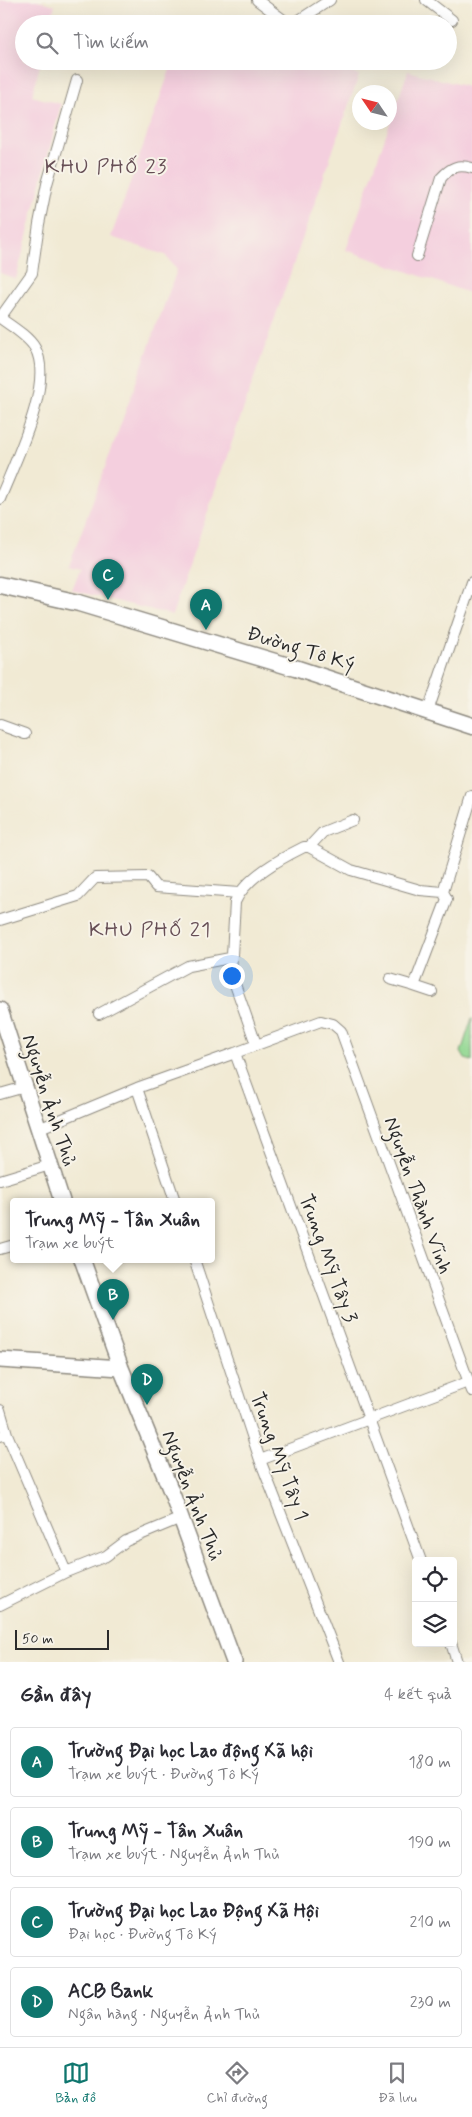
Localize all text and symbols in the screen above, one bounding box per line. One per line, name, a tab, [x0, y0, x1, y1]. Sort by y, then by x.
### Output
search box	[15, 15, 457, 70]
icon: search	[33, 29, 61, 57]
text: Tìm kiếm	[73, 30, 149, 55]
north arrow	[352, 85, 397, 130]
district label: KHU PHỐ 23	[45, 153, 167, 181]
pin: C	[92, 559, 124, 600]
pin: A	[190, 589, 222, 630]
street label: Đường Tô Ký	[243, 620, 358, 681]
district label: KHU PHỐ 21	[89, 916, 211, 944]
your location	[219, 963, 245, 989]
street label: Nguyễn Ảnh Thủ	[13, 1031, 83, 1171]
street label: Nguyễn Thành Vĩnh	[375, 1113, 459, 1278]
street label: Trung Mỹ Tây 3	[292, 1191, 363, 1326]
popup	[10, 1198, 215, 1263]
text: Trung Mỹ - Tân Xuân	[25, 1208, 200, 1233]
text: Trạm xe buýt	[25, 1233, 114, 1254]
pin: B	[97, 1279, 129, 1320]
pin: D	[131, 1364, 163, 1405]
street label: Trung Mỹ Tây 1	[243, 1389, 314, 1524]
street label: Nguyễn Ảnh Thủ	[153, 1427, 229, 1565]
map controls	[412, 1557, 457, 1647]
button: locate	[412, 1557, 457, 1602]
button: layers	[412, 1602, 457, 1647]
scale bar	[15, 1627, 109, 1650]
text: 50 m	[22, 1630, 53, 1648]
text: Gần đây	[20, 1681, 91, 1709]
text: 4 kết quả	[384, 1684, 452, 1705]
text: Trường Đại học Lao động Xã hội	[68, 1739, 313, 1764]
text: A	[32, 1752, 42, 1773]
text: 180 m	[408, 1752, 451, 1773]
text: Trạm xe buýt · Đường Tô Ký	[68, 1764, 259, 1785]
text: Trung Mỹ - Tân Xuân	[68, 1819, 243, 1844]
text: B	[32, 1832, 42, 1853]
text: 190 m	[408, 1832, 451, 1853]
text: Trạm xe buýt · Nguyễn Ảnh Thủ	[68, 1844, 279, 1865]
text: Trường Đại học Lao Động Xã Hội	[68, 1899, 319, 1924]
text: C	[31, 1912, 43, 1933]
text: 210 m	[410, 1912, 451, 1933]
text: Đại học · Đường Tô Ký	[68, 1924, 217, 1945]
text: ACB Bank	[68, 1979, 153, 2004]
text: D	[31, 1992, 43, 2013]
text: 230 m	[410, 1992, 451, 2013]
text: Ngân hàng · Nguyễn Ảnh Thủ	[68, 2004, 260, 2025]
tab: Bản đồ	[55, 2059, 96, 2107]
tab: Chỉ đường	[206, 2059, 268, 2107]
tab: Đã lưu	[378, 2059, 417, 2107]

